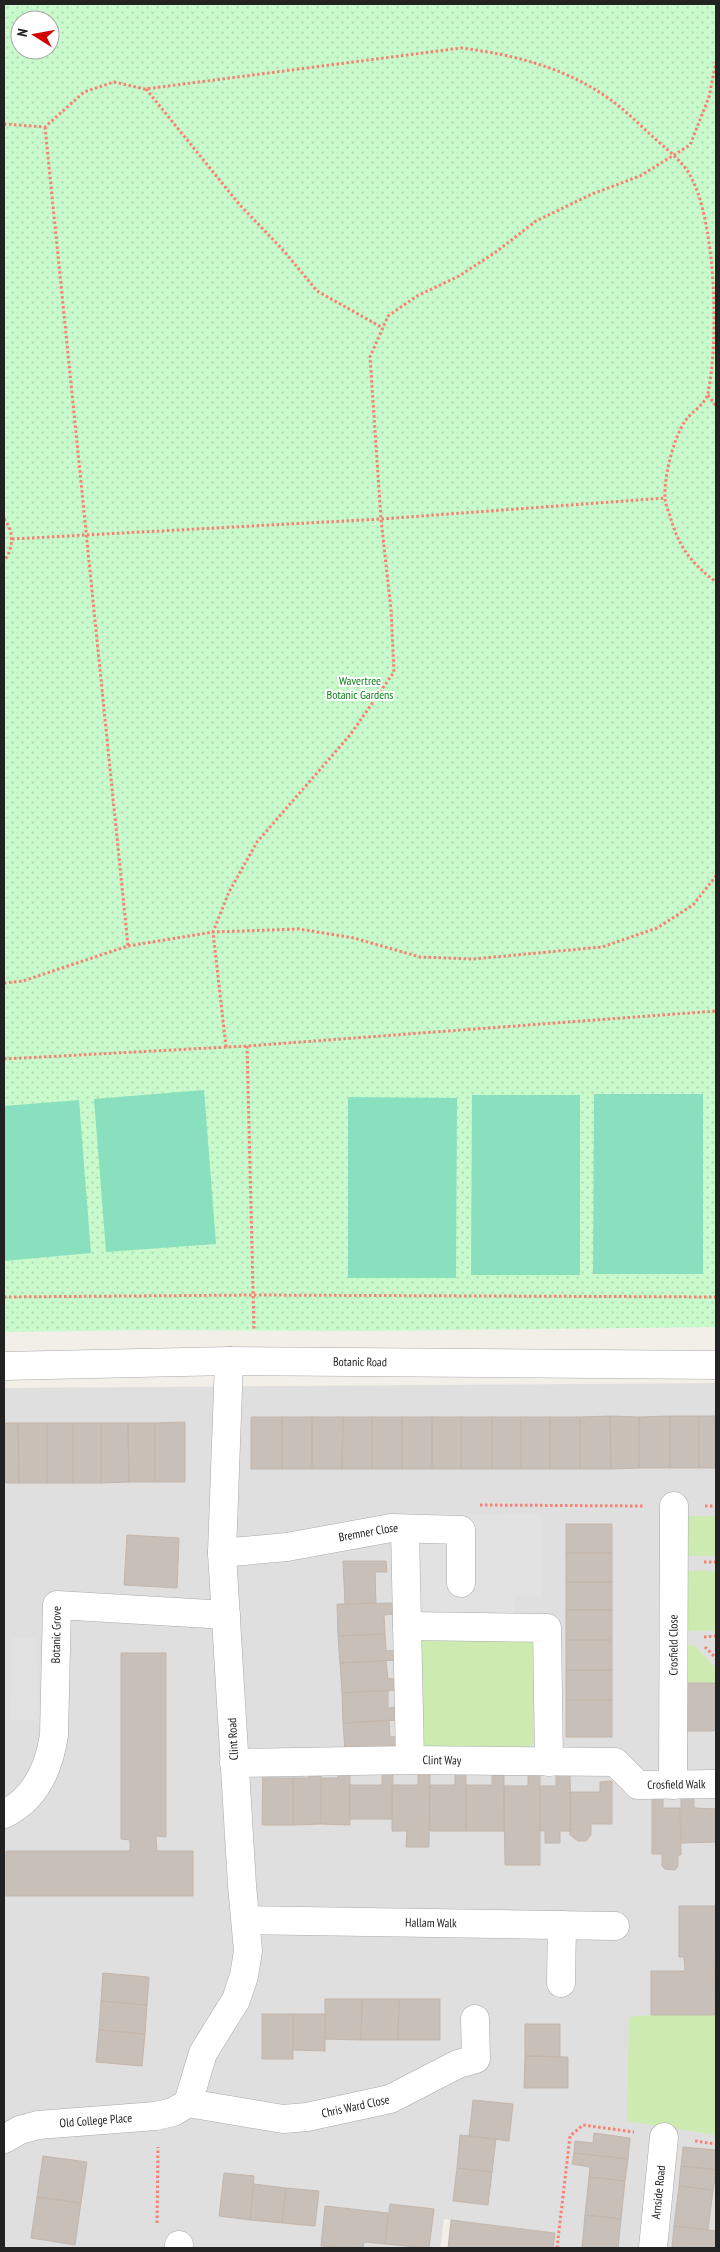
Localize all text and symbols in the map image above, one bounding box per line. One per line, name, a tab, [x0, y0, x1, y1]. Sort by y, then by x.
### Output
north arrow	[10, 10, 60, 60]
text: N	[13, 27, 32, 38]
park label: Wavertree Botanic Gardens	[327, 673, 393, 702]
street label: Botanic Road	[333, 1354, 387, 1369]
street label: Bremner Close	[337, 1520, 398, 1544]
street label: Botanic Grove	[48, 1606, 64, 1663]
street label: Crosfield Close	[665, 1614, 681, 1676]
street label: Clint Road	[224, 1717, 241, 1761]
street label: Clint Way	[422, 1752, 462, 1768]
street label: Crosfield Walk	[647, 1776, 706, 1792]
street label: Hallam Walk	[405, 1915, 457, 1930]
street label: Chris Ward Close	[320, 2091, 391, 2121]
street label: Old College Place	[59, 2110, 133, 2130]
street label: Arnside Road	[648, 2165, 668, 2220]

